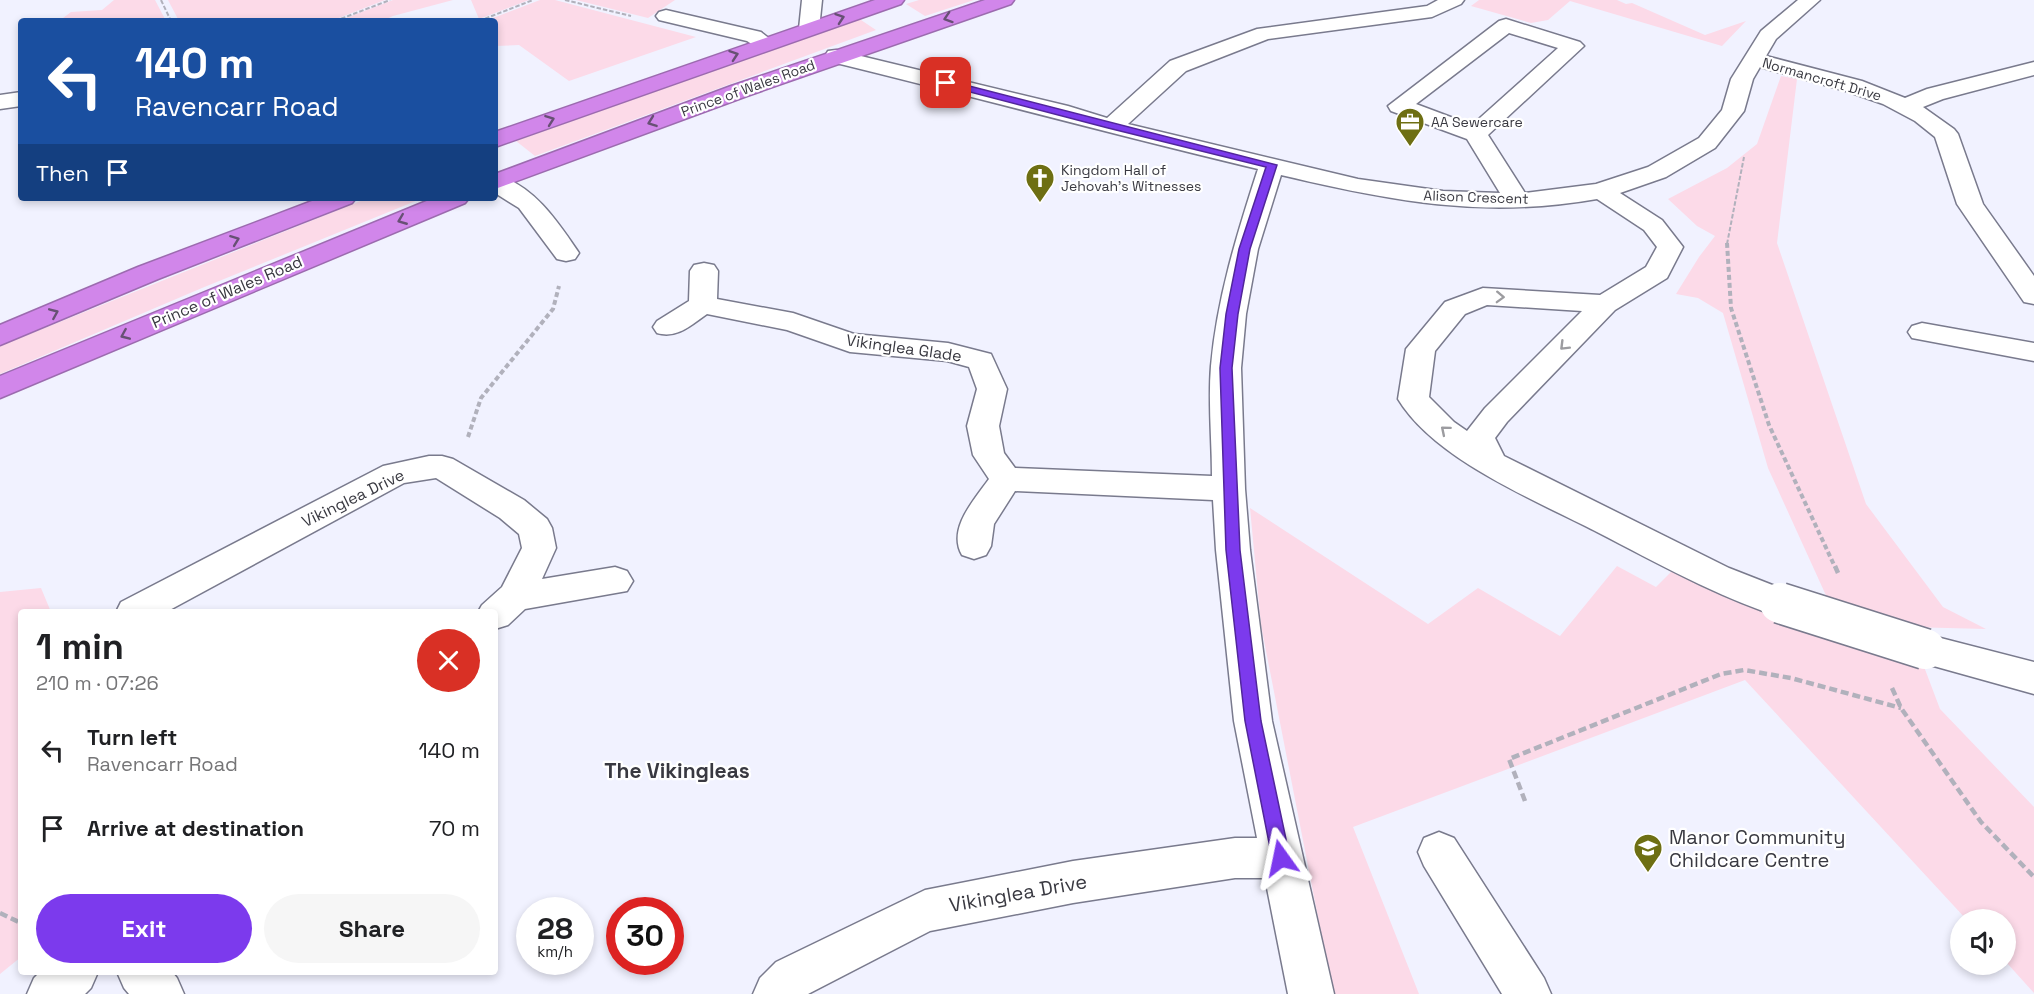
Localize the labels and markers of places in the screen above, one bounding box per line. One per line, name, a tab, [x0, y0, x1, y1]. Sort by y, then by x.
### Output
pin	[920, 57, 971, 108]
office icon: AA Sewercare	[1394, 106, 1426, 148]
place label: AA Sewercare	[1431, 113, 1523, 131]
place label: Kingdom Hall of Jehovah's Witnesses	[1061, 161, 1201, 195]
church icon: Kingdom Hall of Jehovah's Witnesses	[1024, 162, 1056, 204]
place label: Manor Community Childcare Centre	[1669, 824, 1845, 873]
school or university icon: Manor Community Childcare Centre	[1632, 832, 1664, 874]

